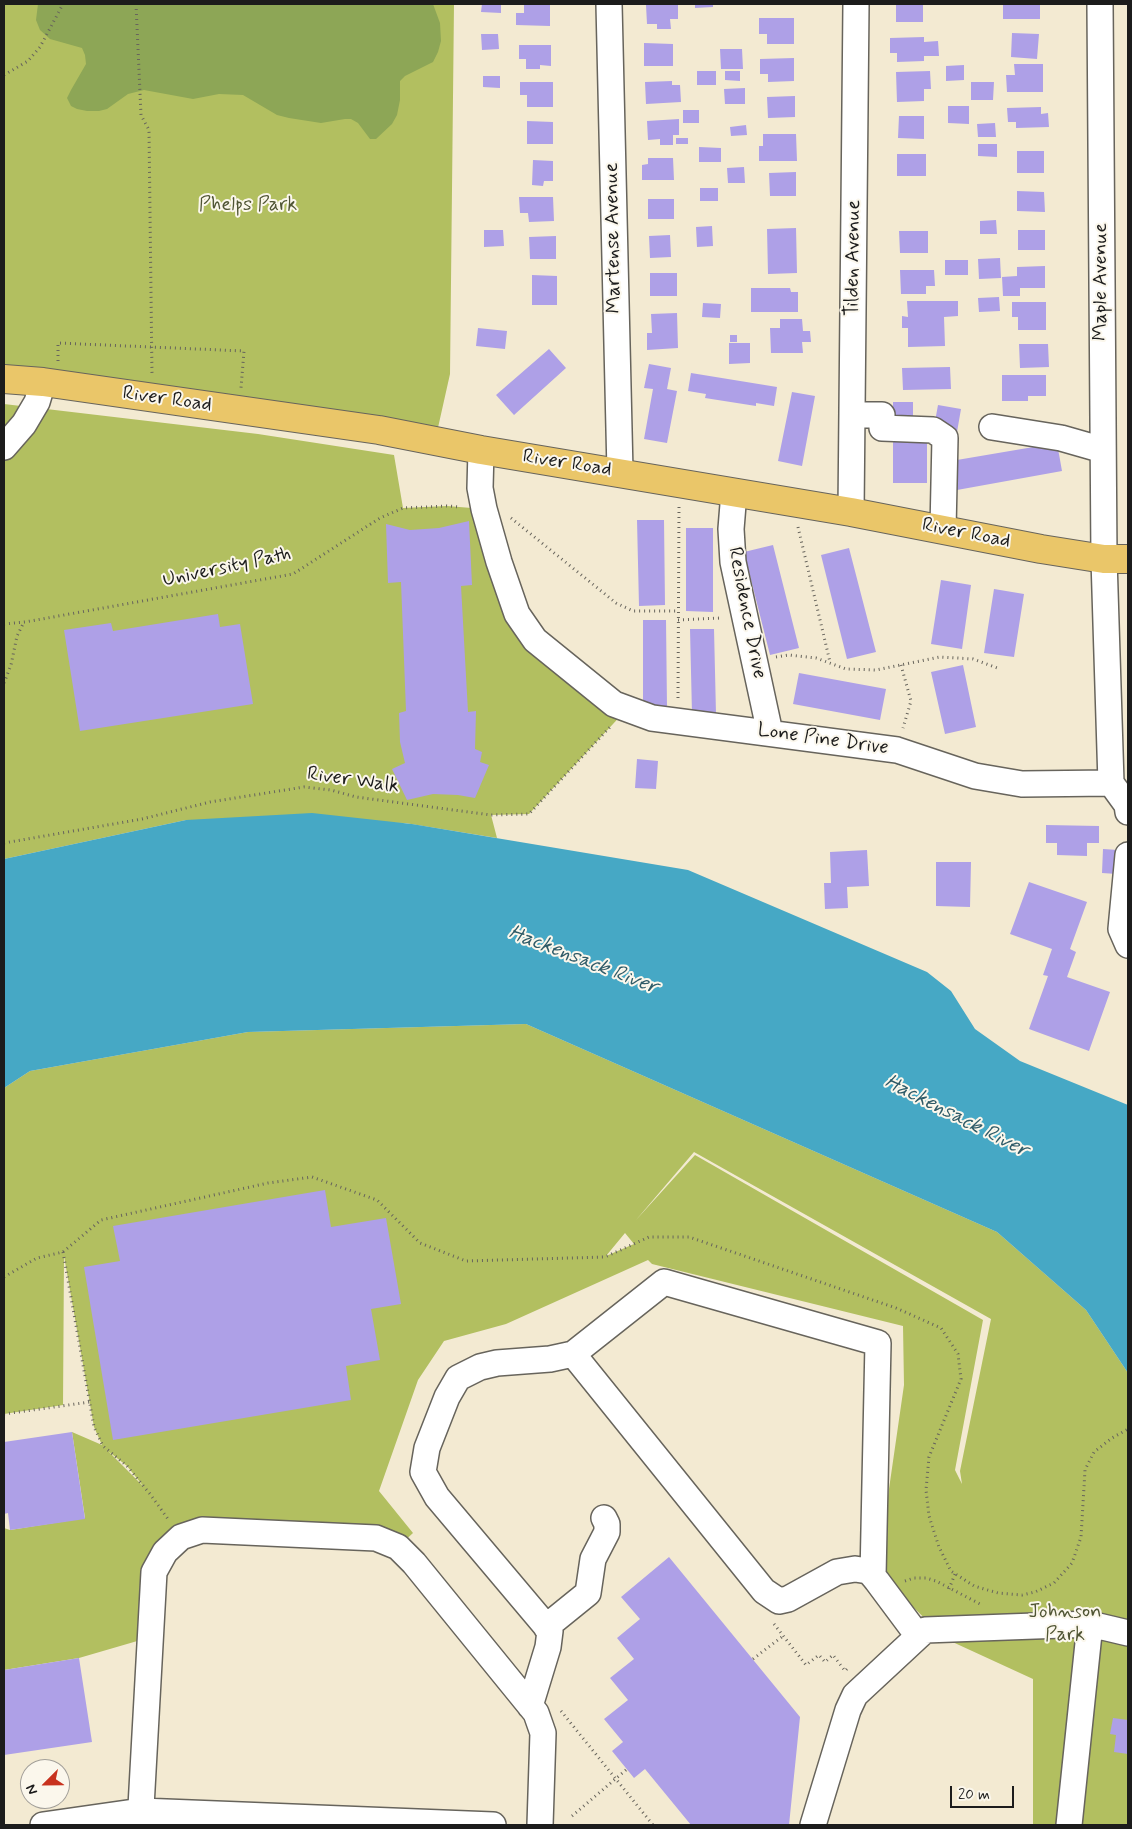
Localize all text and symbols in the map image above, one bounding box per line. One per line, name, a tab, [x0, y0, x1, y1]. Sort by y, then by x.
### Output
street label: Martense Avenue	[601, 162, 627, 314]
park label: Phelps Park	[199, 194, 297, 218]
street label: Tilden Avenue	[841, 200, 867, 316]
street label: Maple Avenue	[1090, 223, 1114, 341]
street label: River Road	[121, 382, 213, 418]
street label: River Road	[521, 445, 613, 483]
street label: River Road	[920, 514, 1012, 554]
street label: University Path	[161, 543, 293, 593]
street label: Residence Drive	[721, 545, 771, 681]
street label: Lone Pine Drive	[756, 719, 890, 761]
street label: River Walk	[305, 763, 401, 799]
water label: Hackensack River	[505, 921, 661, 1001]
water label: Hackensack River	[880, 1070, 1032, 1164]
park label: Johnson Park	[1028, 1601, 1102, 1648]
north arrow	[20, 1759, 70, 1809]
scale bar	[952, 1776, 1016, 1808]
text: N	[22, 1782, 42, 1797]
text: 20 m	[958, 1785, 990, 1805]

